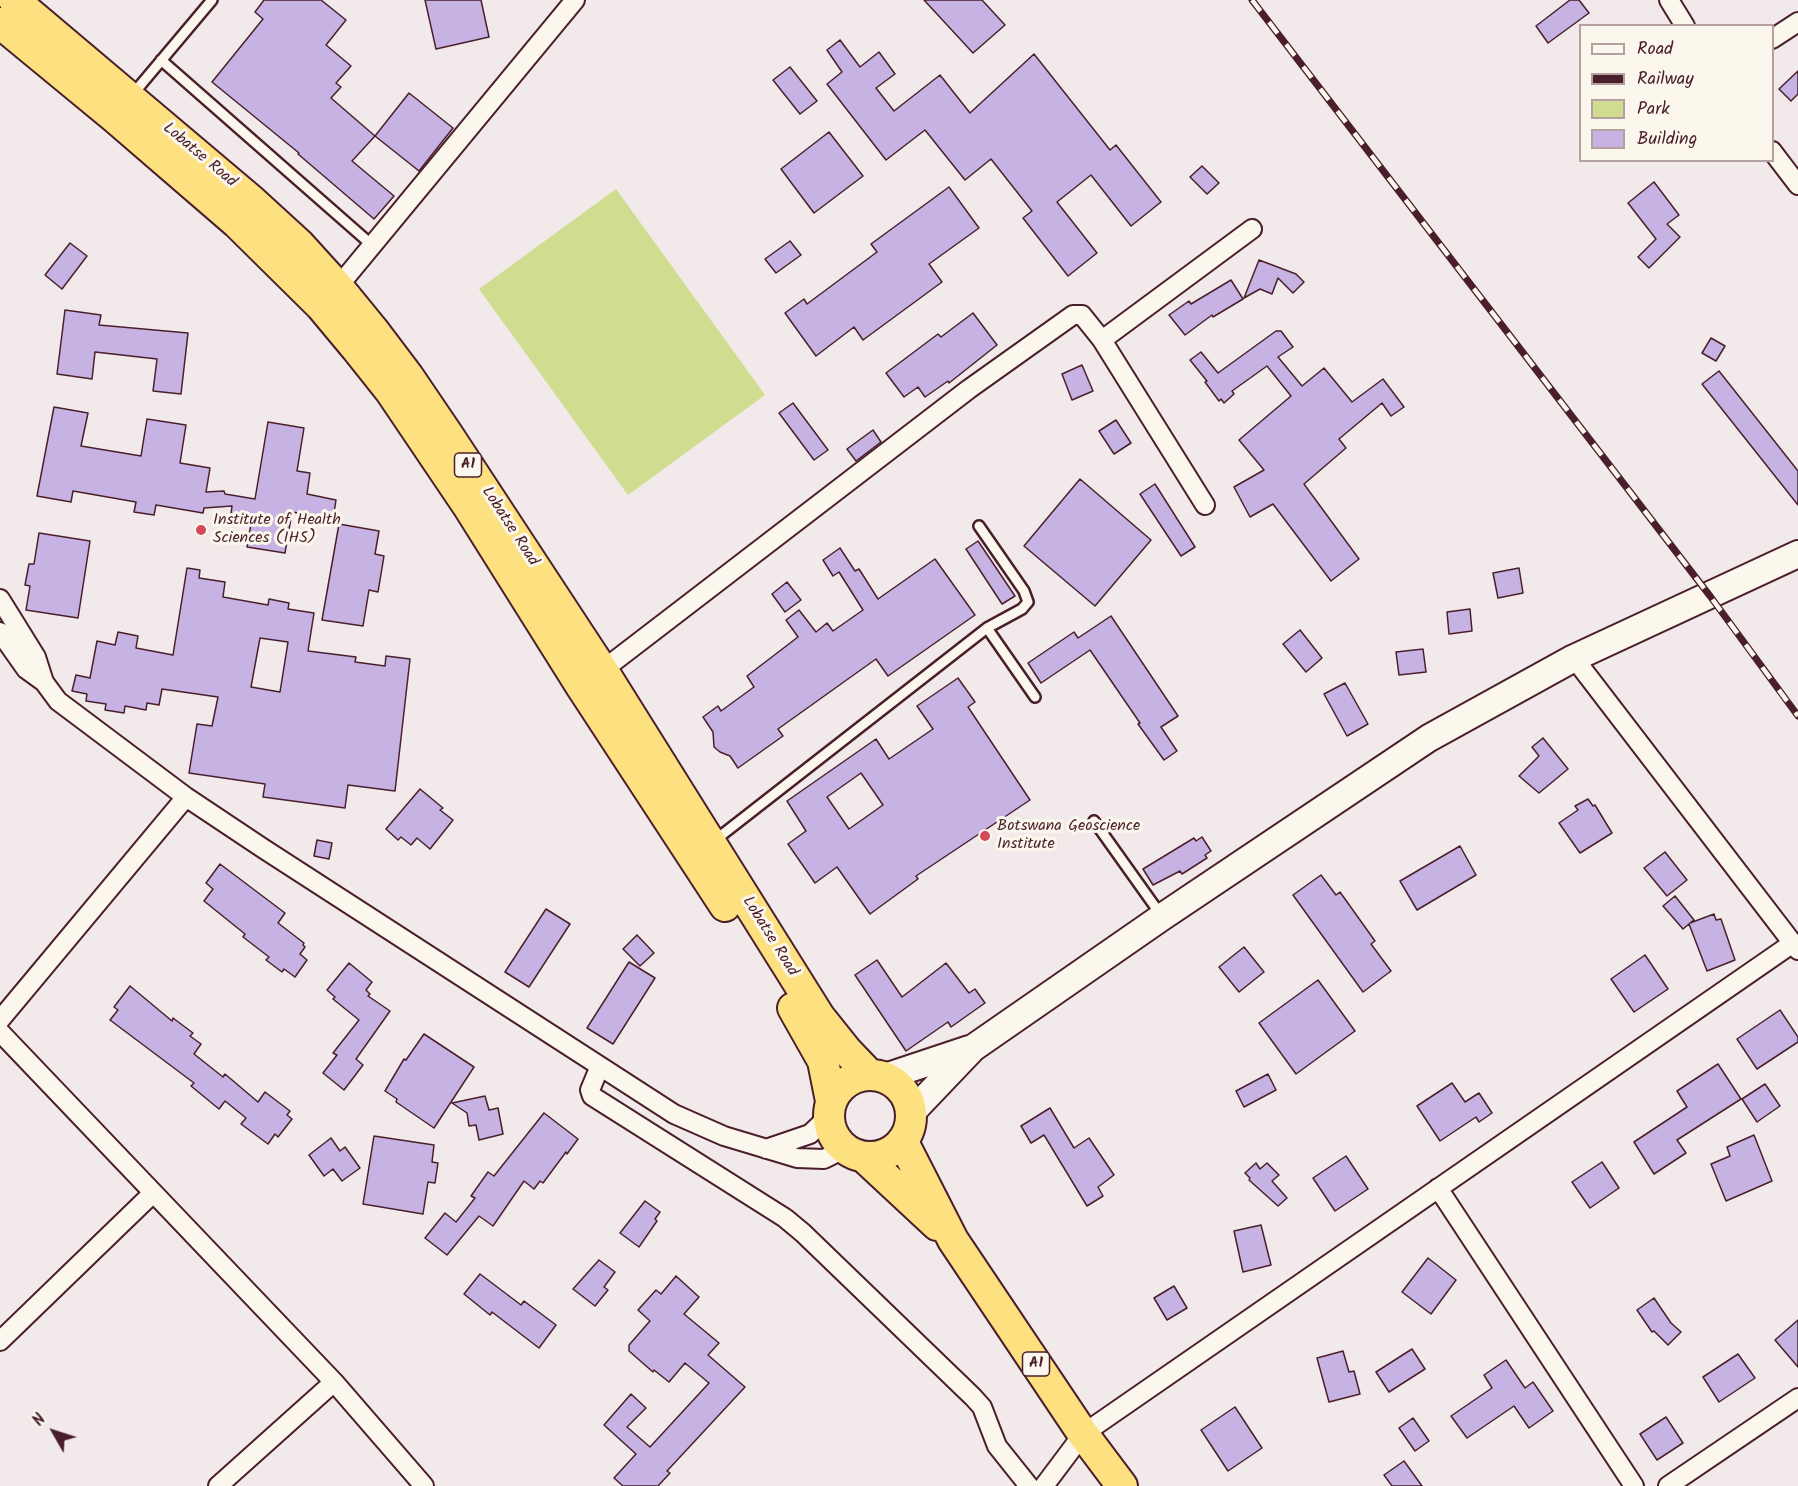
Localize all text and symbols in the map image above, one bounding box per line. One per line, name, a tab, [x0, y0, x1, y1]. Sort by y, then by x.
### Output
legend	[1579, 24, 1774, 162]
text: Road	[1637, 35, 1673, 64]
text: Railway	[1637, 65, 1694, 94]
text: Park	[1637, 95, 1670, 124]
street label: Lobatse Road	[158, 120, 240, 192]
text: Building	[1637, 125, 1697, 154]
road number: A1	[454, 453, 482, 477]
street label: Lobatse Road	[476, 484, 542, 570]
place label: Institute of Health Sciences (IHS)	[213, 511, 341, 549]
marker: Institute of Health Sciences (IHS)	[194, 523, 208, 537]
place label: Botswana Geoscience Institute	[997, 817, 1140, 855]
marker: Botswana Geoscience Institute	[978, 829, 992, 843]
street label: Lobatse Road	[737, 893, 801, 981]
road number: A1	[1022, 1352, 1050, 1376]
north arrow	[24, 1402, 84, 1462]
text: N	[27, 1409, 53, 1432]

